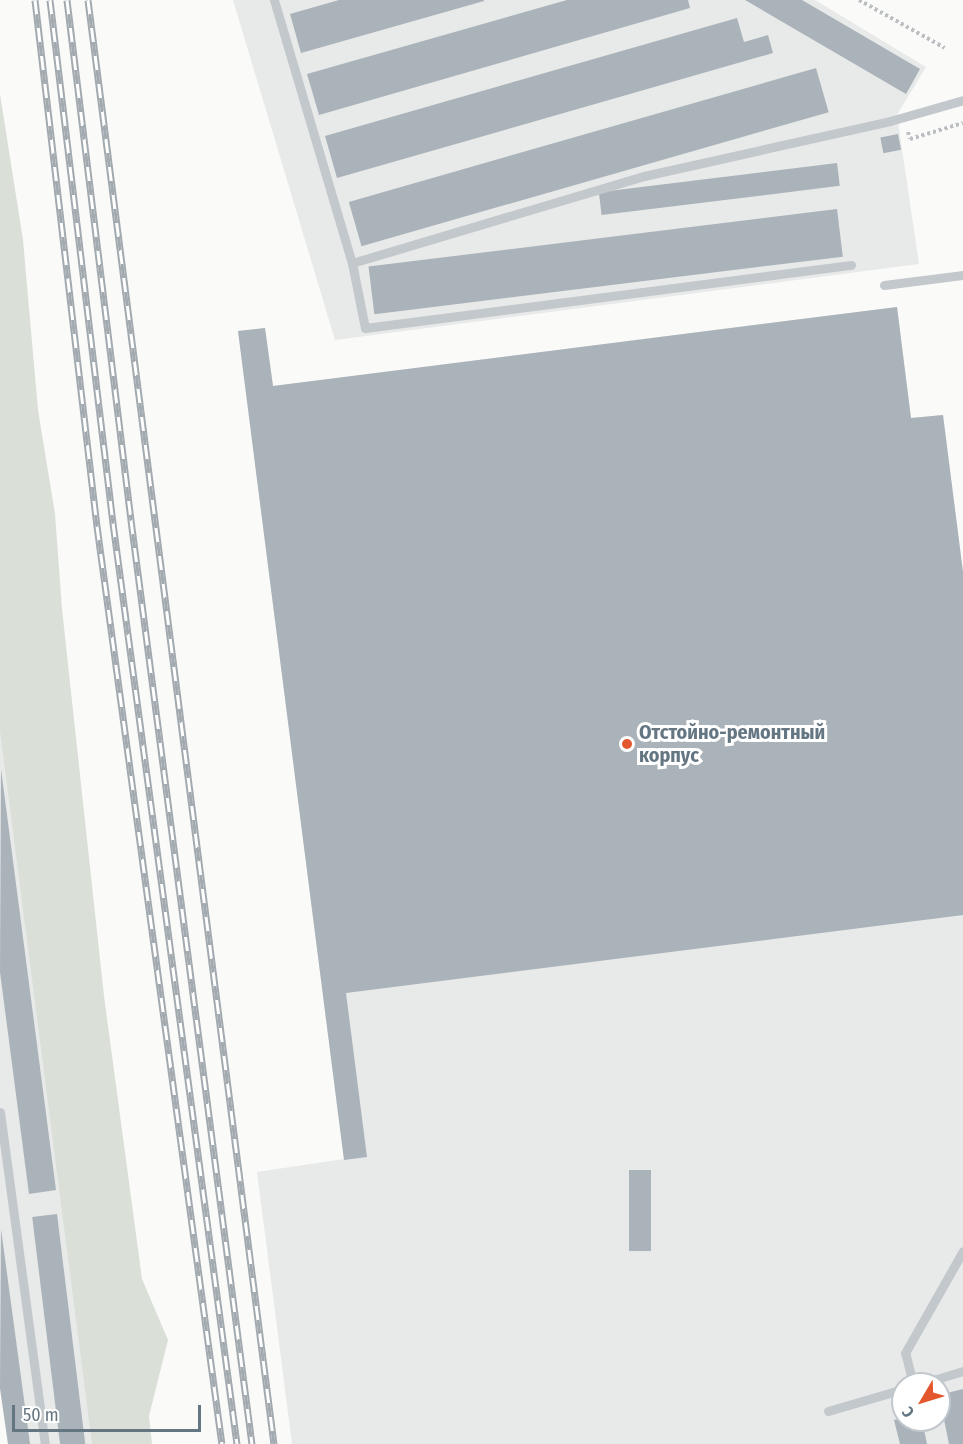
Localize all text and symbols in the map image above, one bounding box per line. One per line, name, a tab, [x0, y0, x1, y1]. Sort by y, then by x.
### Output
place label: Отстойно-ремонтный корпус	[639, 720, 825, 767]
marker: Отстойно-ремонтный корпус	[620, 737, 634, 751]
north arrow	[891, 1372, 951, 1432]
scale bar	[15, 1393, 204, 1431]
text: С	[898, 1403, 918, 1421]
text: 50 m	[23, 1404, 59, 1426]

